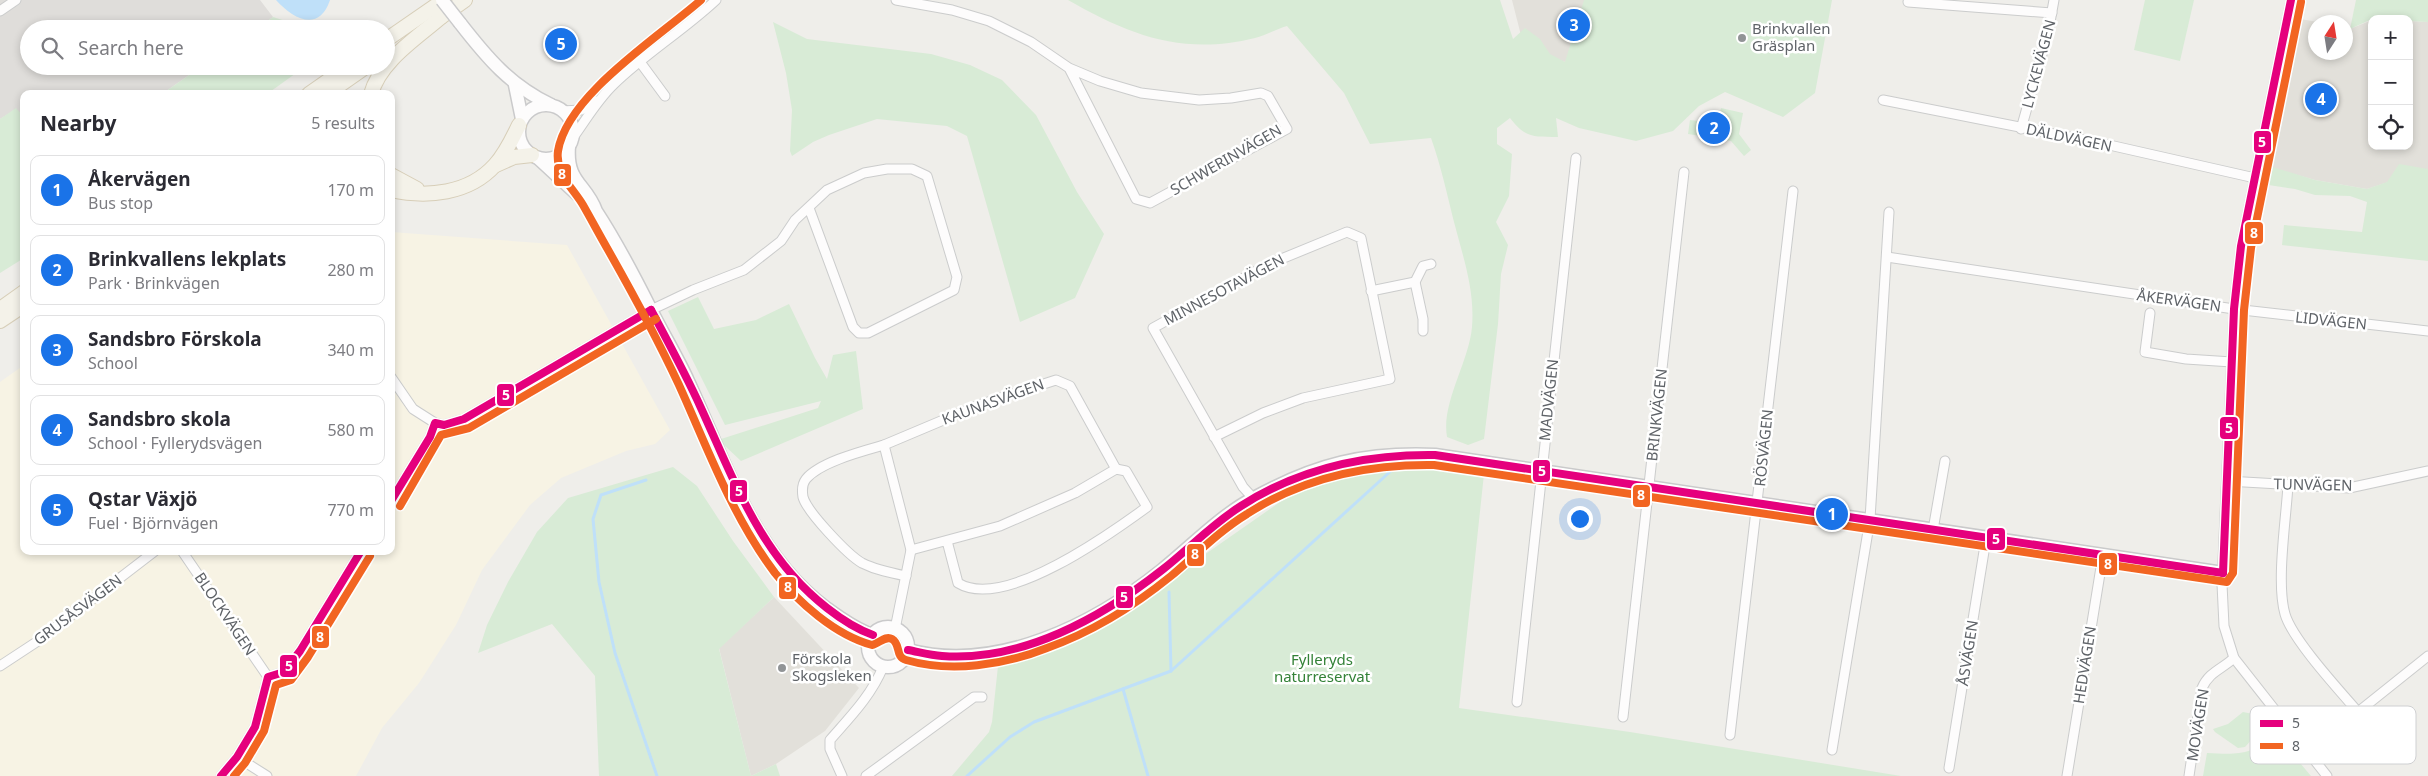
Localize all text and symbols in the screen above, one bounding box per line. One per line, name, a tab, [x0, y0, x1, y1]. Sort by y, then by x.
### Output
pin: 3	[1558, 6, 1590, 44]
north arrow	[2308, 15, 2353, 60]
map controls	[2368, 15, 2413, 150]
button: +	[2368, 15, 2413, 60]
street label: LYCKEVÄGEN	[2017, 17, 2059, 110]
place label: Brinkvallen Gräsplan	[1752, 18, 1831, 55]
search box	[20, 20, 395, 75]
pin: 5	[545, 25, 577, 63]
marker: Brinkvallen Gräsplan	[1736, 32, 1748, 44]
icon: search	[38, 34, 66, 62]
text: Search here	[78, 35, 184, 61]
button: −	[2368, 60, 2413, 105]
pin: 4	[2305, 80, 2337, 118]
button: locate	[2368, 105, 2413, 150]
text: Nearby	[40, 109, 116, 137]
pin: 2	[1698, 109, 1730, 147]
text: 5 results	[311, 112, 375, 134]
street label: DÄLDVÄGEN	[2024, 118, 2114, 156]
street label: SCHWERINVÄGEN	[1166, 119, 1285, 199]
line badge: 5	[2253, 130, 2272, 154]
text: 5	[2258, 132, 2266, 151]
line badge: 8	[553, 163, 572, 187]
text: 8	[558, 164, 566, 183]
text: Åkervägen	[88, 166, 191, 192]
text: 1	[52, 179, 62, 201]
text: 170 m	[327, 179, 374, 201]
text: Bus stop	[88, 192, 153, 214]
line badge: 8	[2244, 221, 2264, 245]
text: 8	[2250, 223, 2258, 242]
text: Brinkvallens lekplats	[88, 246, 286, 272]
street label: MINNESOTAVÄGEN	[1160, 249, 1287, 329]
text: 2	[52, 259, 62, 281]
text: 280 m	[327, 259, 374, 281]
text: Park · Brinkvägen	[88, 272, 220, 294]
street label: ÅKERVÄGEN	[2136, 284, 2223, 316]
street label: LIDVÄGEN	[2294, 306, 2368, 334]
text: Sandsbro Förskola	[88, 326, 262, 352]
text: 3	[52, 339, 62, 361]
text: 340 m	[327, 339, 374, 361]
text: School	[88, 352, 138, 374]
street label: MADVÄGEN	[1534, 358, 1562, 442]
street label: BRINKVÄGEN	[1641, 368, 1671, 462]
street label: KAUNASVÄGEN	[939, 373, 1047, 429]
line badge: 5	[496, 383, 515, 407]
text: 5	[502, 385, 510, 404]
text: Sandsbro skola	[88, 406, 231, 432]
street label: RÖSVÄGEN	[1749, 408, 1777, 488]
line badge: 5	[2219, 416, 2239, 440]
text: 5	[2225, 418, 2233, 437]
text: 4	[52, 419, 62, 441]
text: 580 m	[327, 419, 374, 441]
text: School · Fyllerydsvägen	[88, 432, 262, 454]
line badge: 5	[1532, 459, 1551, 483]
text: 5	[1538, 461, 1546, 480]
street label: TUNVÄGEN	[2273, 473, 2353, 495]
line badge: 5	[729, 479, 748, 503]
text: 5	[735, 481, 743, 500]
line badge: 8	[1632, 484, 1651, 508]
text: 8	[1637, 485, 1645, 504]
text: Qstar Växjö	[88, 486, 198, 512]
pin: 1	[1816, 495, 1848, 533]
text: 5	[52, 499, 62, 521]
text: 770 m	[327, 499, 374, 521]
your location	[1567, 506, 1593, 532]
text: Fuel · Björnvägen	[88, 512, 219, 534]
line badge: 5	[1986, 527, 2006, 551]
text: 5	[1992, 529, 2000, 548]
line badge: 8	[1186, 543, 1205, 567]
text: 8	[1191, 544, 1199, 563]
line badge: 8	[2098, 552, 2118, 576]
text: 8	[2104, 554, 2112, 573]
street label: BLOCKVÄGEN	[191, 568, 261, 659]
street label: GRUSÅSVÄGEN	[29, 569, 126, 649]
line badge: 8	[778, 576, 797, 600]
text: 8	[784, 577, 792, 596]
line badge: 5	[1115, 585, 1134, 609]
text: 5	[1120, 587, 1128, 606]
street label: ÅSVÄGEN	[1952, 619, 1982, 687]
street label: HEDVÄGEN	[2068, 624, 2100, 705]
line badge: 8	[311, 625, 330, 649]
text: 8	[316, 627, 324, 646]
place label: Förskola Skogsleken	[792, 648, 872, 685]
park label: Fylleryds naturreservat	[1274, 649, 1371, 686]
line badge: 5	[279, 654, 298, 678]
text: 5	[285, 656, 293, 675]
marker: Förskola Skogsleken	[776, 662, 788, 674]
street label: MOVÄGEN	[2181, 687, 2213, 763]
legend	[2250, 706, 2416, 764]
text: 5	[2292, 713, 2300, 732]
text: 8	[2292, 736, 2300, 755]

